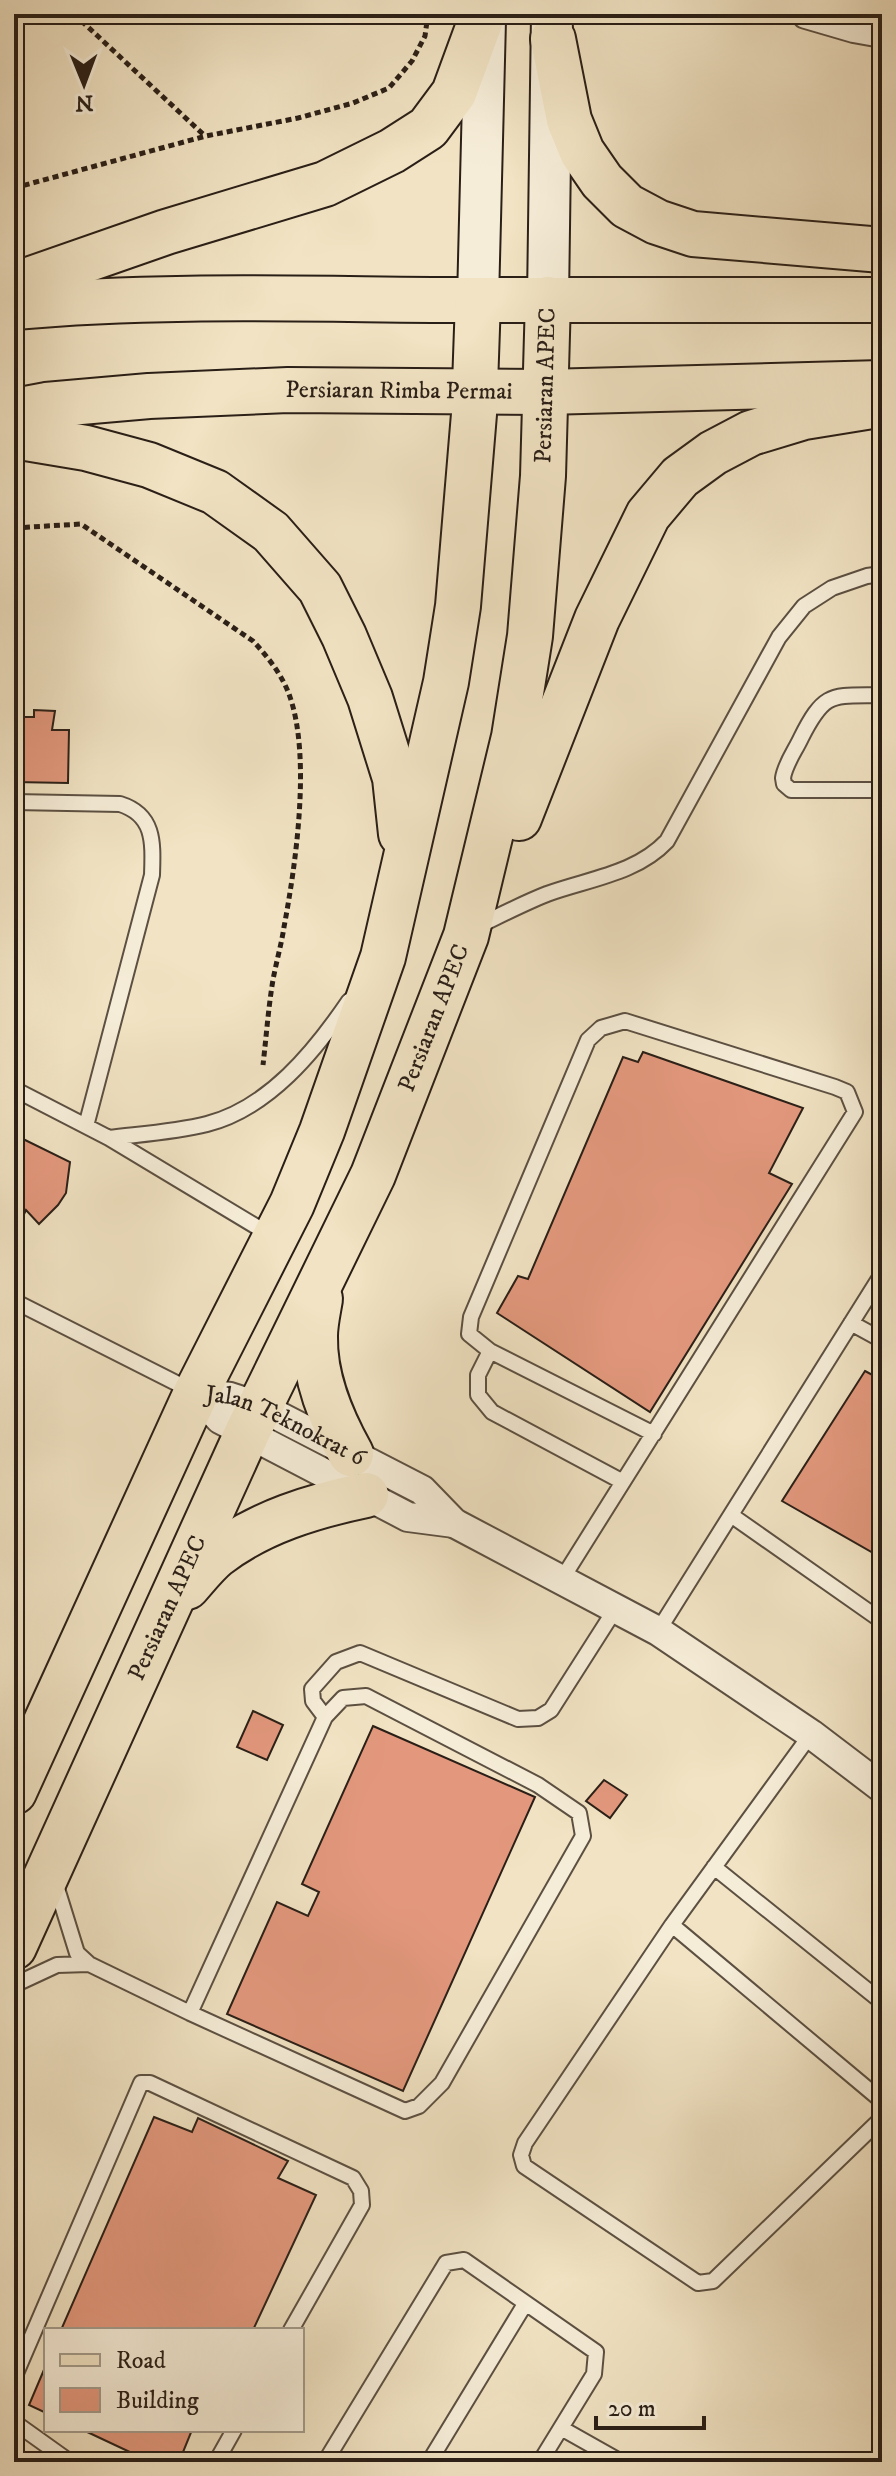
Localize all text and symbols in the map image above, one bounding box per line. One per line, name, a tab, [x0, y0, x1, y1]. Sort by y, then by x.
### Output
north arrow	[44, 44, 124, 124]
text: N	[75, 89, 94, 116]
street label: Persiaran APEC	[528, 307, 563, 464]
street label: Persiaran Rimba Permai	[285, 375, 513, 407]
street label: Persiaran APEC	[392, 940, 476, 1096]
street label: Jalan Teknokrat 6	[202, 1379, 372, 1474]
street label: Persiaran APEC	[122, 1531, 213, 1685]
legend	[44, 2328, 304, 2432]
text: Road	[116, 2346, 166, 2376]
scale bar	[596, 2380, 704, 2430]
text: Building	[116, 2386, 199, 2416]
text: 20 m	[608, 2394, 656, 2424]

